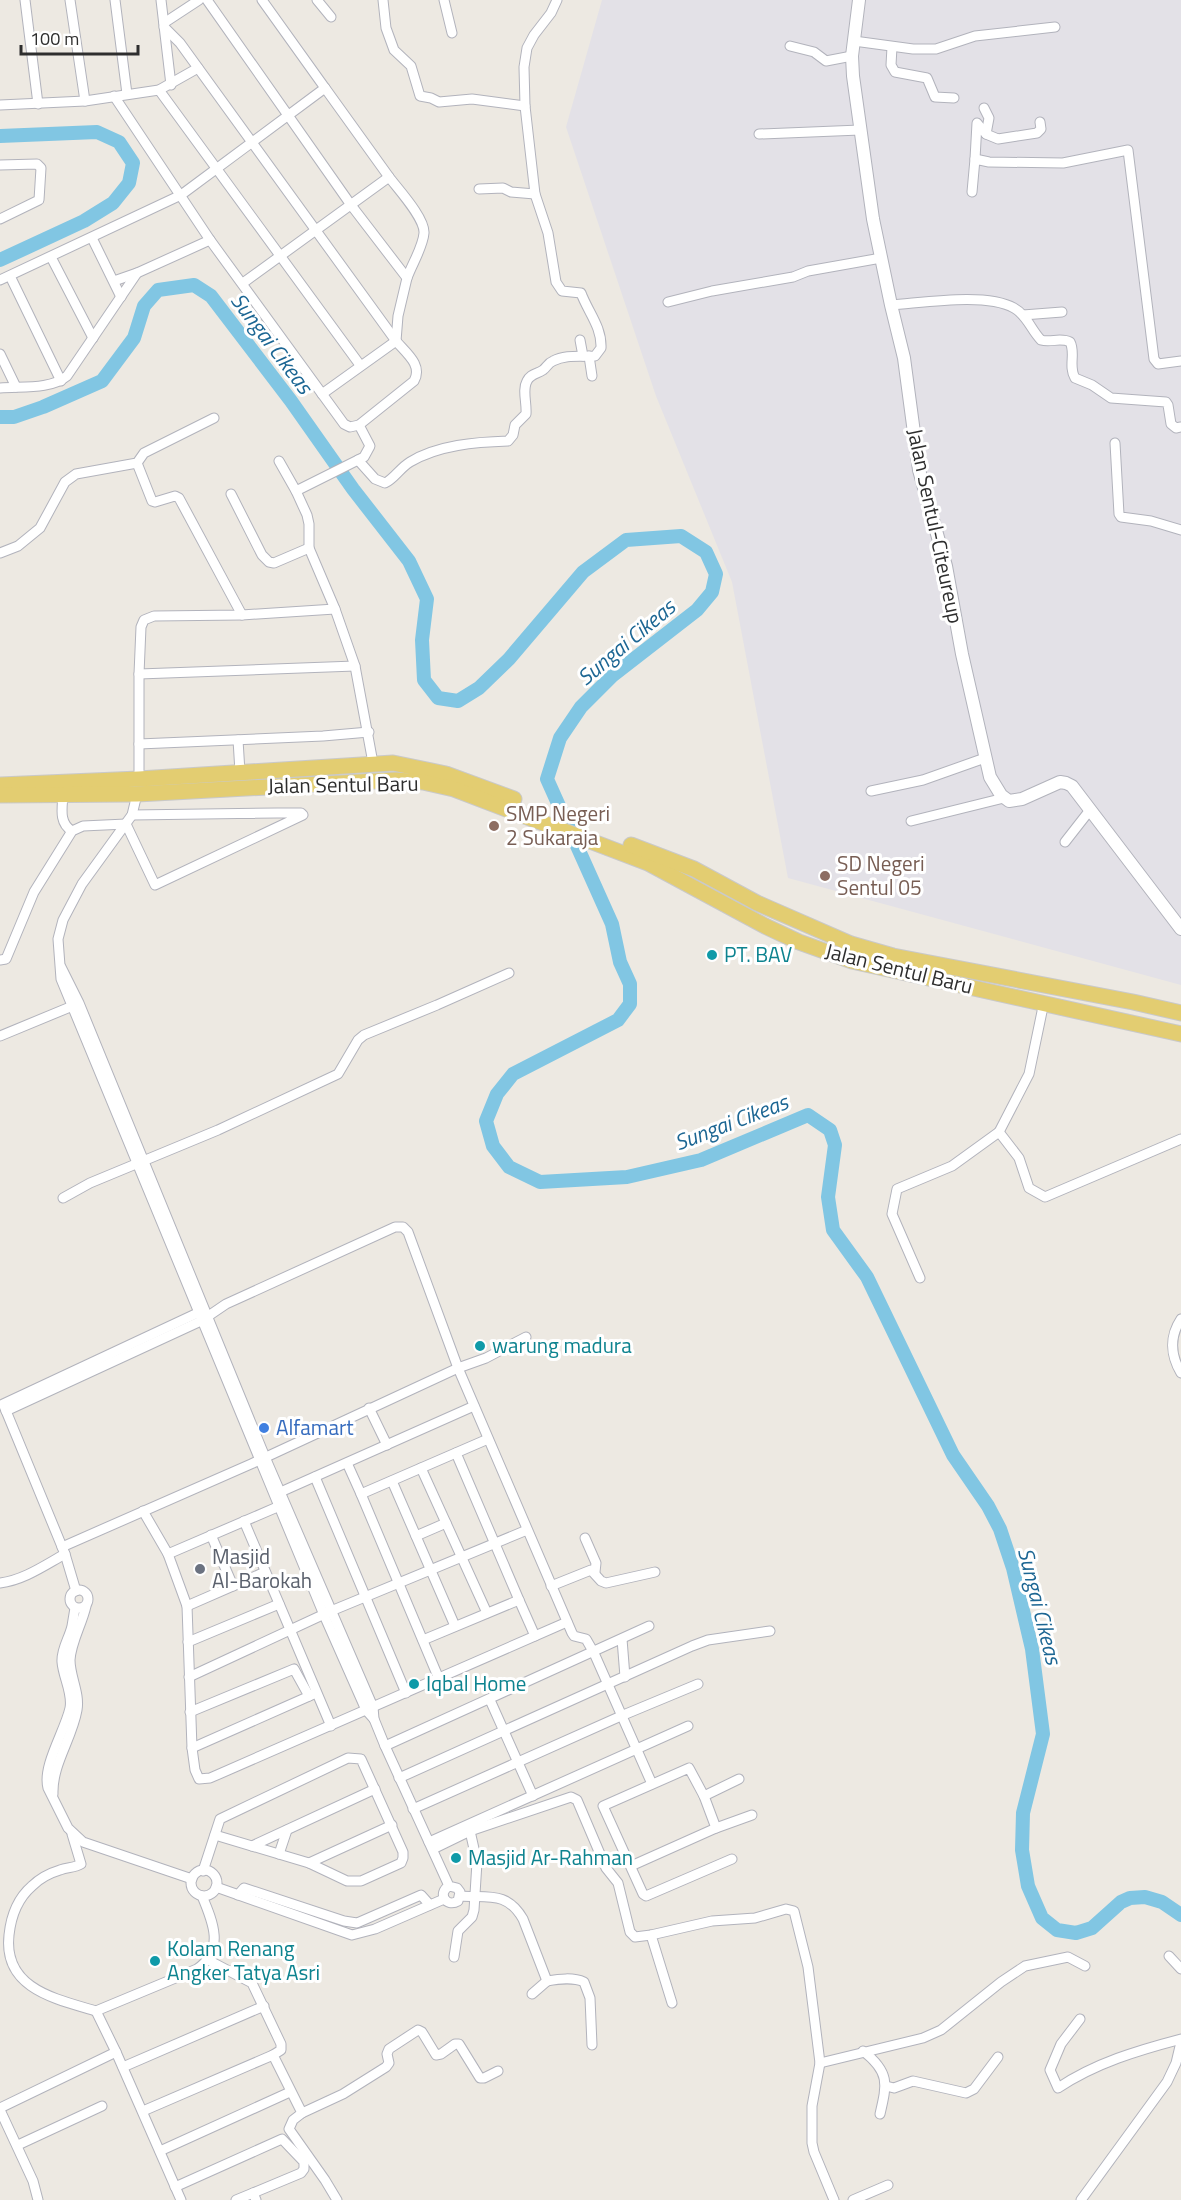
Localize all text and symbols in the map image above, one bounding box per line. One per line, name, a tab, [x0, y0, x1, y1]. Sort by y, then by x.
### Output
scale bar	[21, 18, 138, 56]
text: 100 m	[30, 25, 79, 52]
water label: Sungai Cikeas	[223, 285, 322, 402]
street label: Jalan Sentul-Citeureup	[900, 425, 972, 626]
water label: Sungai Cikeas	[569, 590, 684, 693]
street label: Jalan Sentul Baru	[267, 767, 419, 801]
place label: SMP Negeri 2 Sukaraja	[506, 797, 610, 853]
marker: SMP Negeri 2 Sukaraja	[487, 819, 501, 833]
place label: SD Negeri Sentul 05	[837, 847, 925, 903]
marker: SD Negeri Sentul 05	[818, 869, 832, 883]
street label: Jalan Sentul Baru	[822, 934, 976, 1002]
place label: PT. BAV	[724, 938, 792, 970]
marker: PT. BAV	[705, 948, 719, 962]
water label: Sungai Cikeas	[669, 1084, 794, 1159]
place label: warung madura	[492, 1329, 632, 1361]
marker: warung madura	[473, 1339, 487, 1353]
place label: Alfamart	[276, 1411, 354, 1443]
marker: Alfamart	[257, 1421, 271, 1435]
place label: Masjid Al-Barokah	[212, 1540, 312, 1596]
water label: Sungai Cikeas	[1009, 1544, 1071, 1669]
marker: Masjid Al-Barokah	[193, 1562, 207, 1576]
place label: Iqbal Home	[426, 1667, 526, 1699]
marker: Iqbal Home	[407, 1677, 421, 1691]
place label: Masjid Ar-Rahman	[468, 1841, 633, 1873]
marker: Masjid Ar-Rahman	[449, 1851, 463, 1865]
place label: Kolam Renang Angker Tatya Asri	[167, 1932, 320, 1988]
marker: Kolam Renang Angker Tatya Asri	[148, 1954, 162, 1968]

